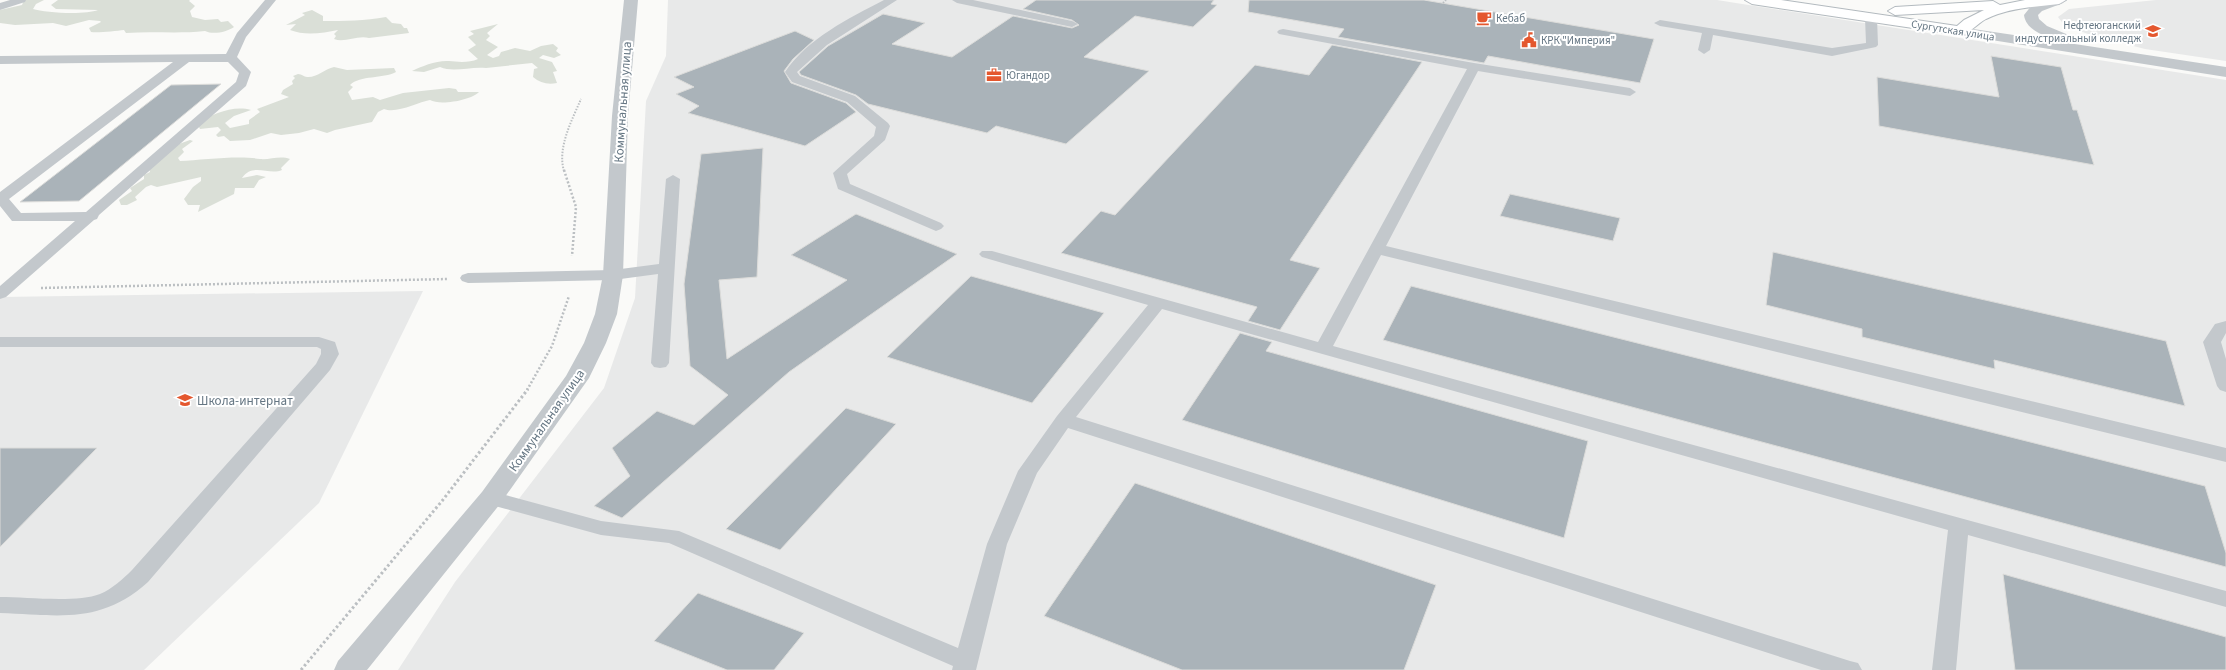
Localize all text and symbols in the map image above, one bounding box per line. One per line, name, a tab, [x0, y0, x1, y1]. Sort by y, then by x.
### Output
cafe icon: Кебаб	[1475, 9, 1493, 27]
place label: Кебаб	[1496, 11, 1525, 26]
street label: Сургутская улица	[1910, 16, 1996, 45]
place label: Нефтеюганский индустриальный колледж	[2015, 18, 2141, 46]
school or university icon: Нефтеюганский индустриальный колледж	[2144, 22, 2162, 40]
public building icon: КРК "Империя"	[1520, 31, 1538, 49]
place label: КРК "Империя"	[1541, 33, 1615, 48]
street label: Коммунальная улица	[610, 41, 636, 163]
office icon: Югандор	[985, 66, 1003, 84]
place label: Югандор	[1006, 68, 1050, 83]
street label: Коммунальная улица	[505, 366, 589, 475]
school or university icon: Школа-интернат	[176, 391, 194, 409]
place label: Школа-интернат	[197, 392, 293, 410]

